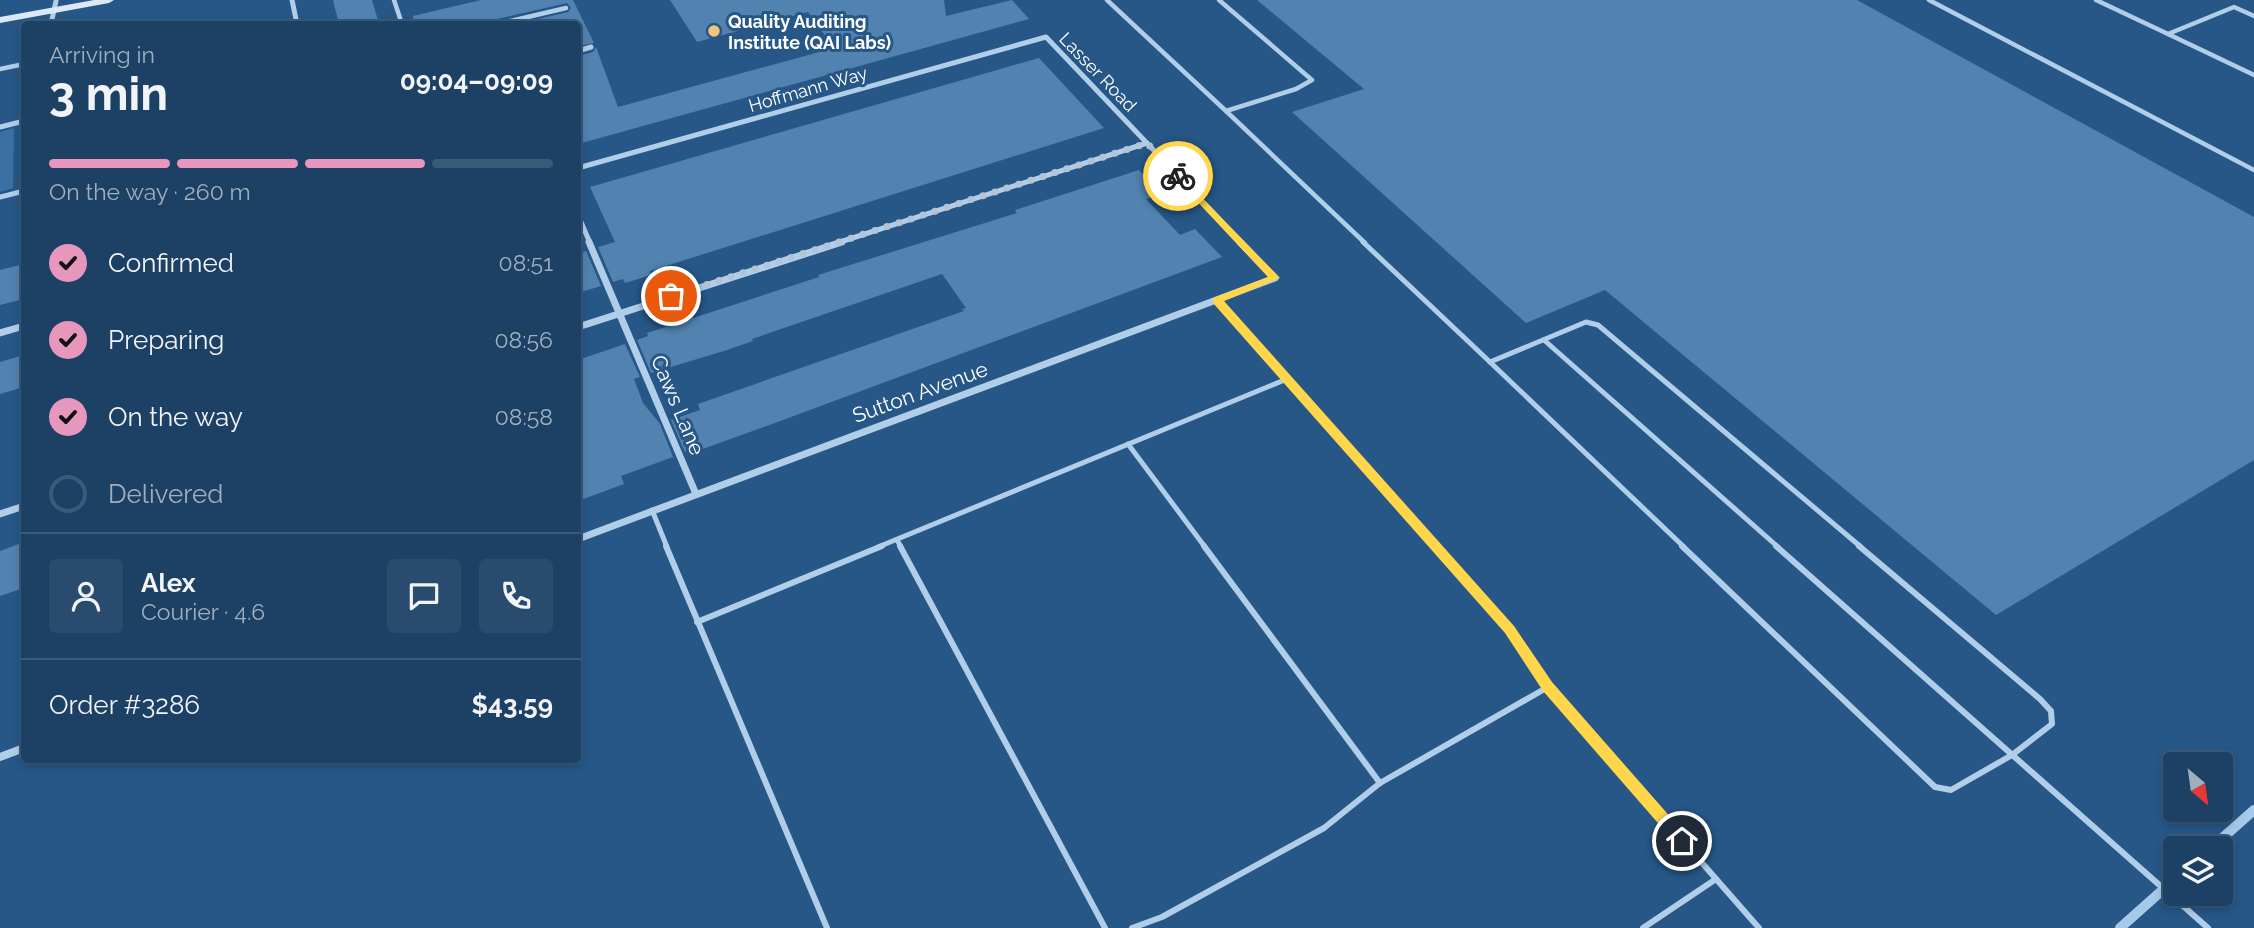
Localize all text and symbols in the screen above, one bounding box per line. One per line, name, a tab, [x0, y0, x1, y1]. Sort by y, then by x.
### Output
place label: Quality Auditing Institute (QAI Labs)	[728, 11, 891, 53]
marker: Quality Auditing Institute (QAI Labs)	[706, 23, 722, 39]
street label: Lasser Road	[1055, 28, 1141, 116]
text: Arriving in	[49, 41, 155, 68]
street label: Hoffmann Way	[746, 62, 870, 116]
text: 09:04–09:09	[400, 66, 553, 96]
text: 3 min	[49, 67, 168, 121]
courier	[1143, 141, 1213, 211]
icon: bike	[1159, 157, 1197, 195]
text: On the way · 260 m	[49, 178, 251, 205]
icon: check	[49, 244, 87, 282]
text: Confirmed	[108, 248, 234, 278]
text: 08:51	[499, 249, 553, 276]
pin	[641, 266, 701, 326]
icon: bag	[652, 277, 690, 315]
icon: check	[49, 321, 87, 359]
text: Preparing	[108, 325, 224, 355]
text: 08:56	[495, 326, 553, 353]
street label: Caws Lane	[646, 351, 710, 459]
street label: Sutton Avenue	[849, 356, 991, 428]
icon: check	[49, 398, 87, 436]
text: On the way	[108, 402, 243, 432]
text: 08:58	[495, 403, 553, 430]
text: Delivered	[108, 479, 223, 509]
button: person	[49, 559, 123, 633]
button: chat	[387, 559, 461, 633]
button: phone	[479, 559, 553, 633]
text: Alex	[141, 568, 196, 598]
text: Courier · 4.6	[141, 598, 265, 625]
text: Order #3286	[49, 690, 200, 720]
text: $43.59	[472, 690, 553, 720]
north arrow	[2163, 752, 2233, 822]
map controls	[2163, 752, 2233, 906]
pin	[1652, 811, 1712, 871]
icon: home	[1663, 822, 1701, 860]
button: layers	[2163, 836, 2233, 906]

